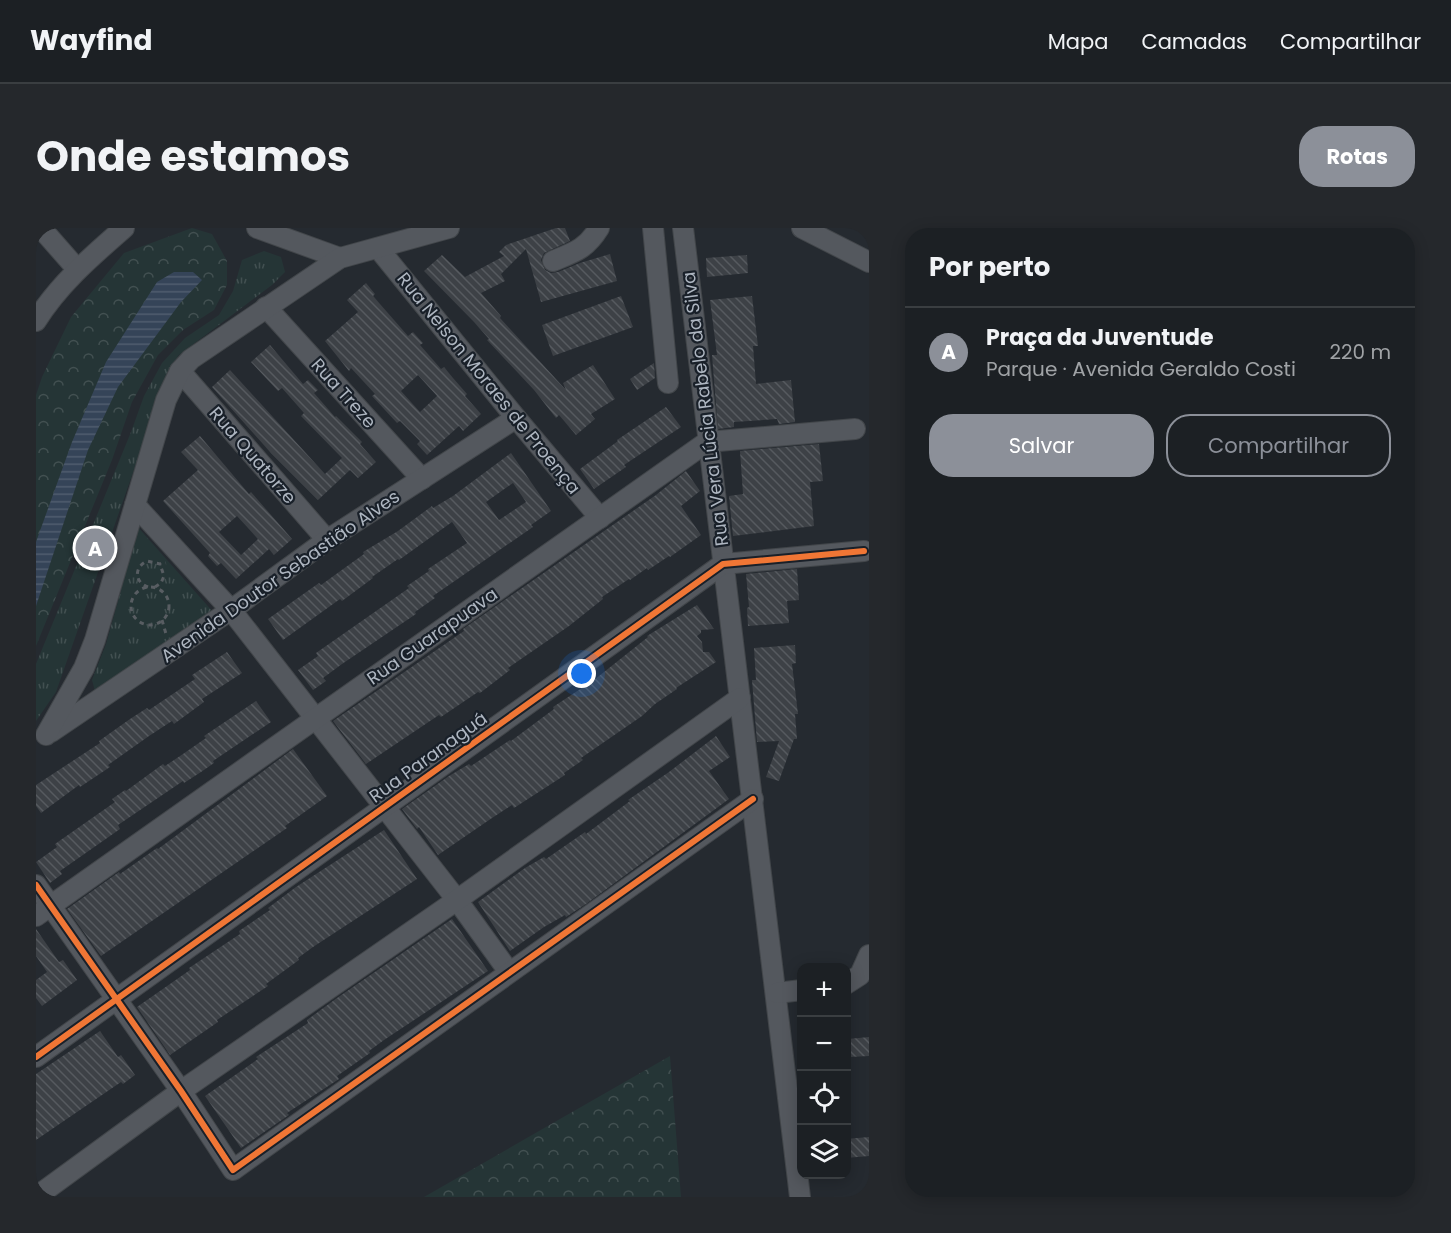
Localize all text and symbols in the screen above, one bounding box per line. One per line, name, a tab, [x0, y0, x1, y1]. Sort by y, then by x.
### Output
text: Wayfind	[30, 21, 152, 60]
text: Mapa	[1048, 27, 1108, 56]
text: Camadas	[1141, 27, 1247, 56]
text: Compartilhar	[1280, 27, 1421, 56]
button: Rotas	[1299, 126, 1415, 187]
text: Onde estamos	[36, 127, 350, 186]
text: Por perto	[929, 249, 1050, 285]
street label: Rua Nelson Moraes de Proença	[392, 267, 586, 499]
street label: Rua Vera Lúcia Rabelo da Silva	[676, 270, 734, 548]
text: Praça da Juventude	[986, 322, 1213, 353]
text: A	[941, 338, 956, 366]
text: 220 m	[1330, 338, 1391, 366]
street label: Rua Treze	[306, 353, 382, 433]
text: Parque · Avenida Geraldo Costi	[986, 355, 1296, 383]
street label: Rua Quatorze	[204, 401, 302, 509]
button: Salvar	[929, 414, 1154, 477]
button: Compartilhar	[1166, 414, 1391, 477]
street label: Avenida Doutor Sebastião Alves	[156, 484, 404, 668]
pin: A	[76, 526, 114, 570]
street label: Rua Guarapuava	[362, 582, 502, 690]
your location	[567, 659, 596, 688]
street label: Rua Paranaguá	[364, 706, 492, 808]
map controls	[797, 963, 851, 1179]
button: +	[797, 963, 851, 1017]
button: −	[797, 1017, 851, 1071]
button: locate	[797, 1071, 851, 1125]
button: layers	[797, 1125, 851, 1179]

